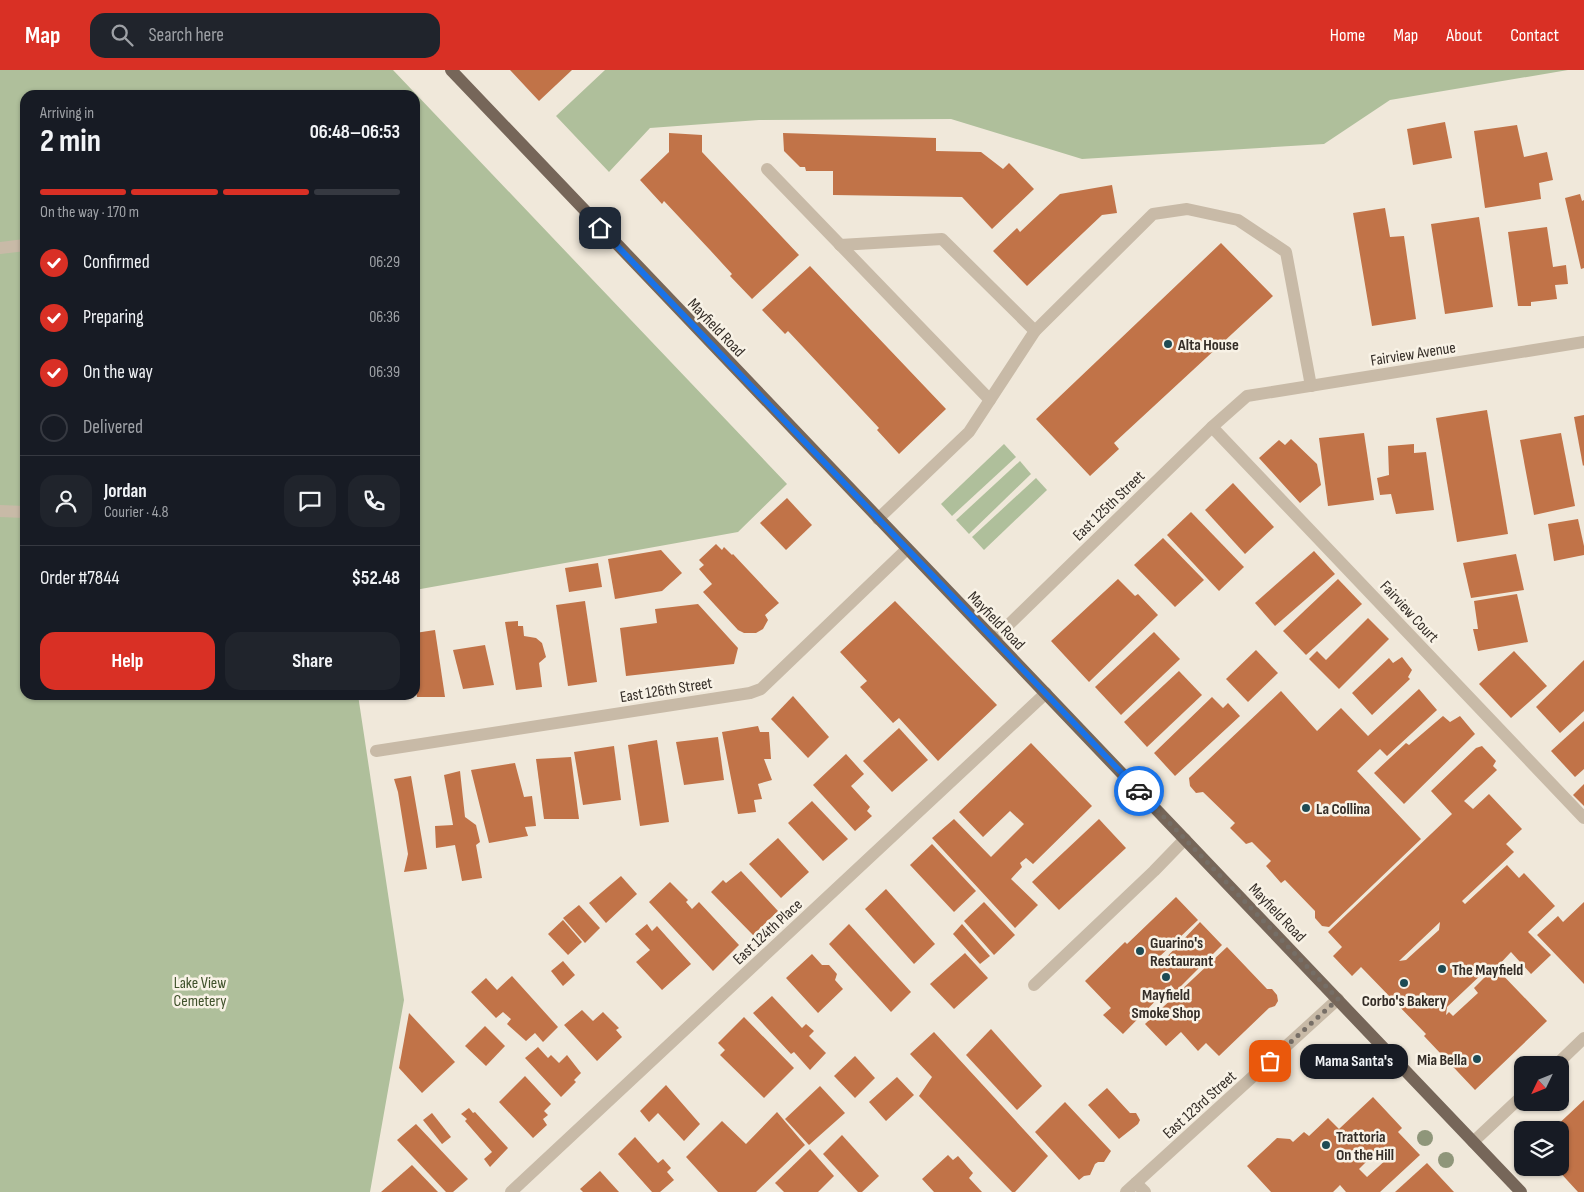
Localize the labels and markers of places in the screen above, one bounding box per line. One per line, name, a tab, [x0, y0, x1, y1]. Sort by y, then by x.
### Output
pin	[579, 207, 621, 249]
place label: Alta House	[1177, 336, 1239, 355]
marker: Alta House	[1162, 338, 1174, 350]
place label: La Collina	[1316, 800, 1370, 819]
marker: La Collina	[1300, 802, 1312, 814]
place label: Guarino's Restaurant	[1150, 934, 1213, 971]
marker: Guarino's Restaurant	[1134, 945, 1146, 957]
place label: The Mayfield	[1452, 961, 1523, 980]
marker: The Mayfield	[1436, 963, 1448, 975]
marker: Mayfield Smoke Shop	[1160, 971, 1172, 983]
marker: Corbo's Bakery	[1398, 977, 1410, 989]
place label: Mayfield Smoke Shop	[1132, 986, 1200, 1023]
place label: Corbo's Bakery	[1362, 992, 1447, 1011]
pin	[1249, 1040, 1291, 1082]
callout: Mama Santa's	[1300, 1044, 1408, 1078]
place label: Mia Bella	[1417, 1051, 1467, 1070]
marker: Mia Bella	[1471, 1053, 1483, 1065]
place label: Trattoria On the Hill	[1336, 1128, 1394, 1165]
marker: Trattoria On the Hill	[1320, 1139, 1332, 1151]

